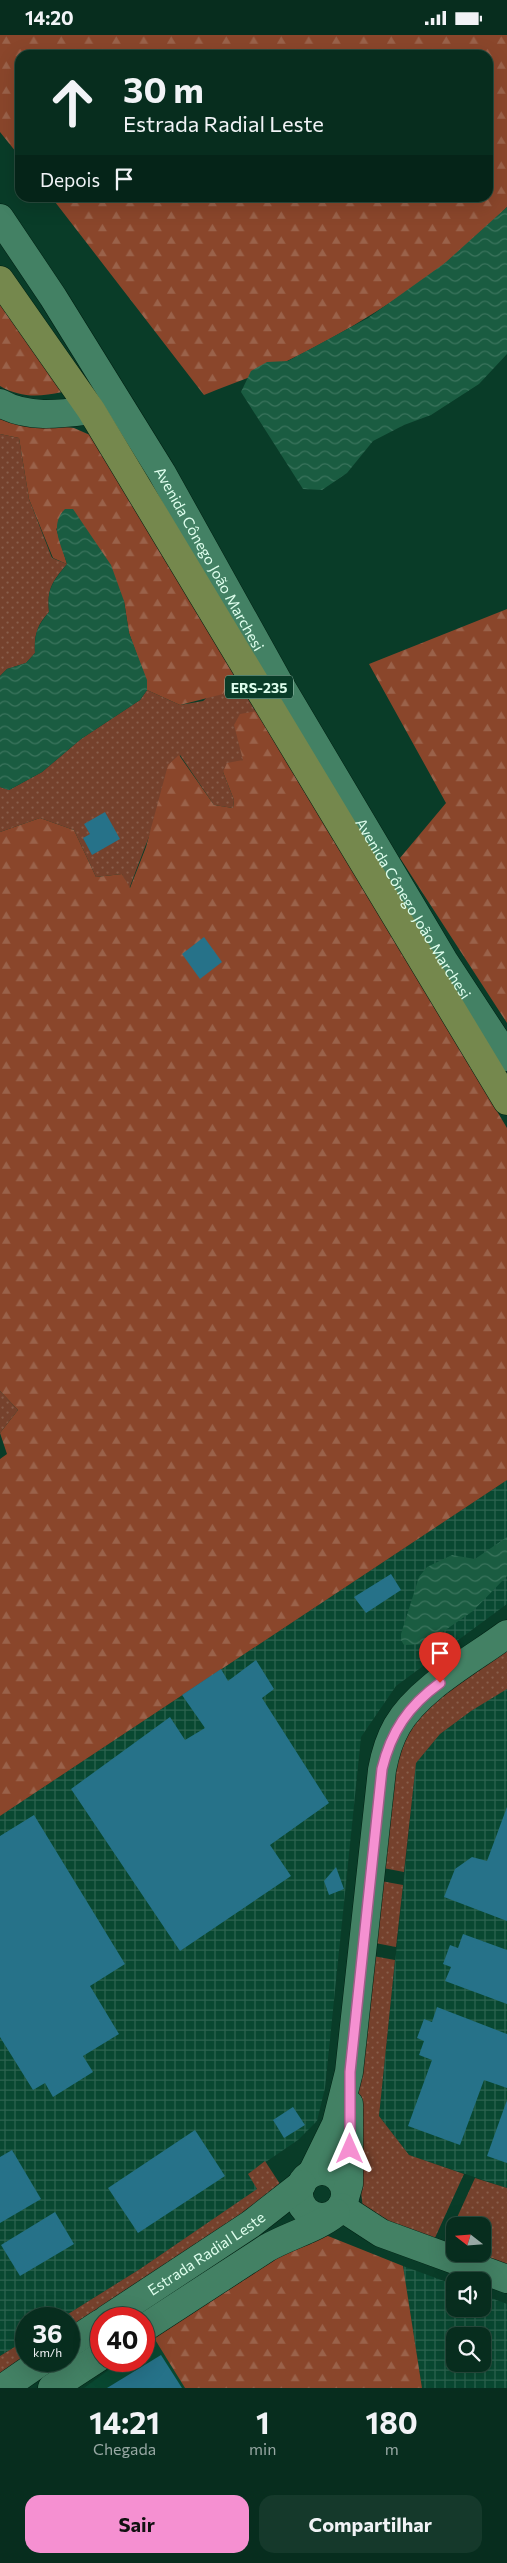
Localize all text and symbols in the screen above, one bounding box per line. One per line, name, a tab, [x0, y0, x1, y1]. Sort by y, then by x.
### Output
text: 14:20	[25, 6, 74, 29]
text: 30 m	[123, 67, 204, 110]
icon: ahead	[40, 70, 105, 135]
text: Estrada Radial Leste	[123, 110, 324, 137]
icon: arrive	[110, 165, 138, 193]
text: Depois	[40, 168, 100, 191]
street label: Avenida Cônego João Marchesi	[151, 463, 268, 654]
road number: ERS-235	[225, 675, 293, 699]
street label: Avenida Cônego João Marchesi	[352, 815, 475, 1002]
pin	[419, 1632, 461, 1683]
icon: arrive	[426, 1639, 454, 1667]
position arrow	[323, 2122, 375, 2174]
street label: Estrada Radial Leste	[144, 2208, 268, 2299]
north arrow	[446, 2217, 491, 2263]
map controls	[446, 2217, 491, 2372]
button: sound	[446, 2272, 491, 2317]
speed limit sign: 40	[90, 2307, 155, 2372]
text: 36	[33, 2318, 63, 2348]
button: search	[446, 2327, 491, 2372]
text: km/h	[33, 2345, 62, 2359]
text: 14:21	[89, 2403, 160, 2440]
text: 1	[256, 2403, 270, 2440]
text: 180	[366, 2403, 418, 2440]
text: Chegada	[93, 2439, 156, 2458]
text: min	[249, 2439, 276, 2458]
text: m	[385, 2439, 399, 2458]
button: Sair	[25, 2495, 249, 2553]
button: Compartilhar	[259, 2495, 482, 2553]

